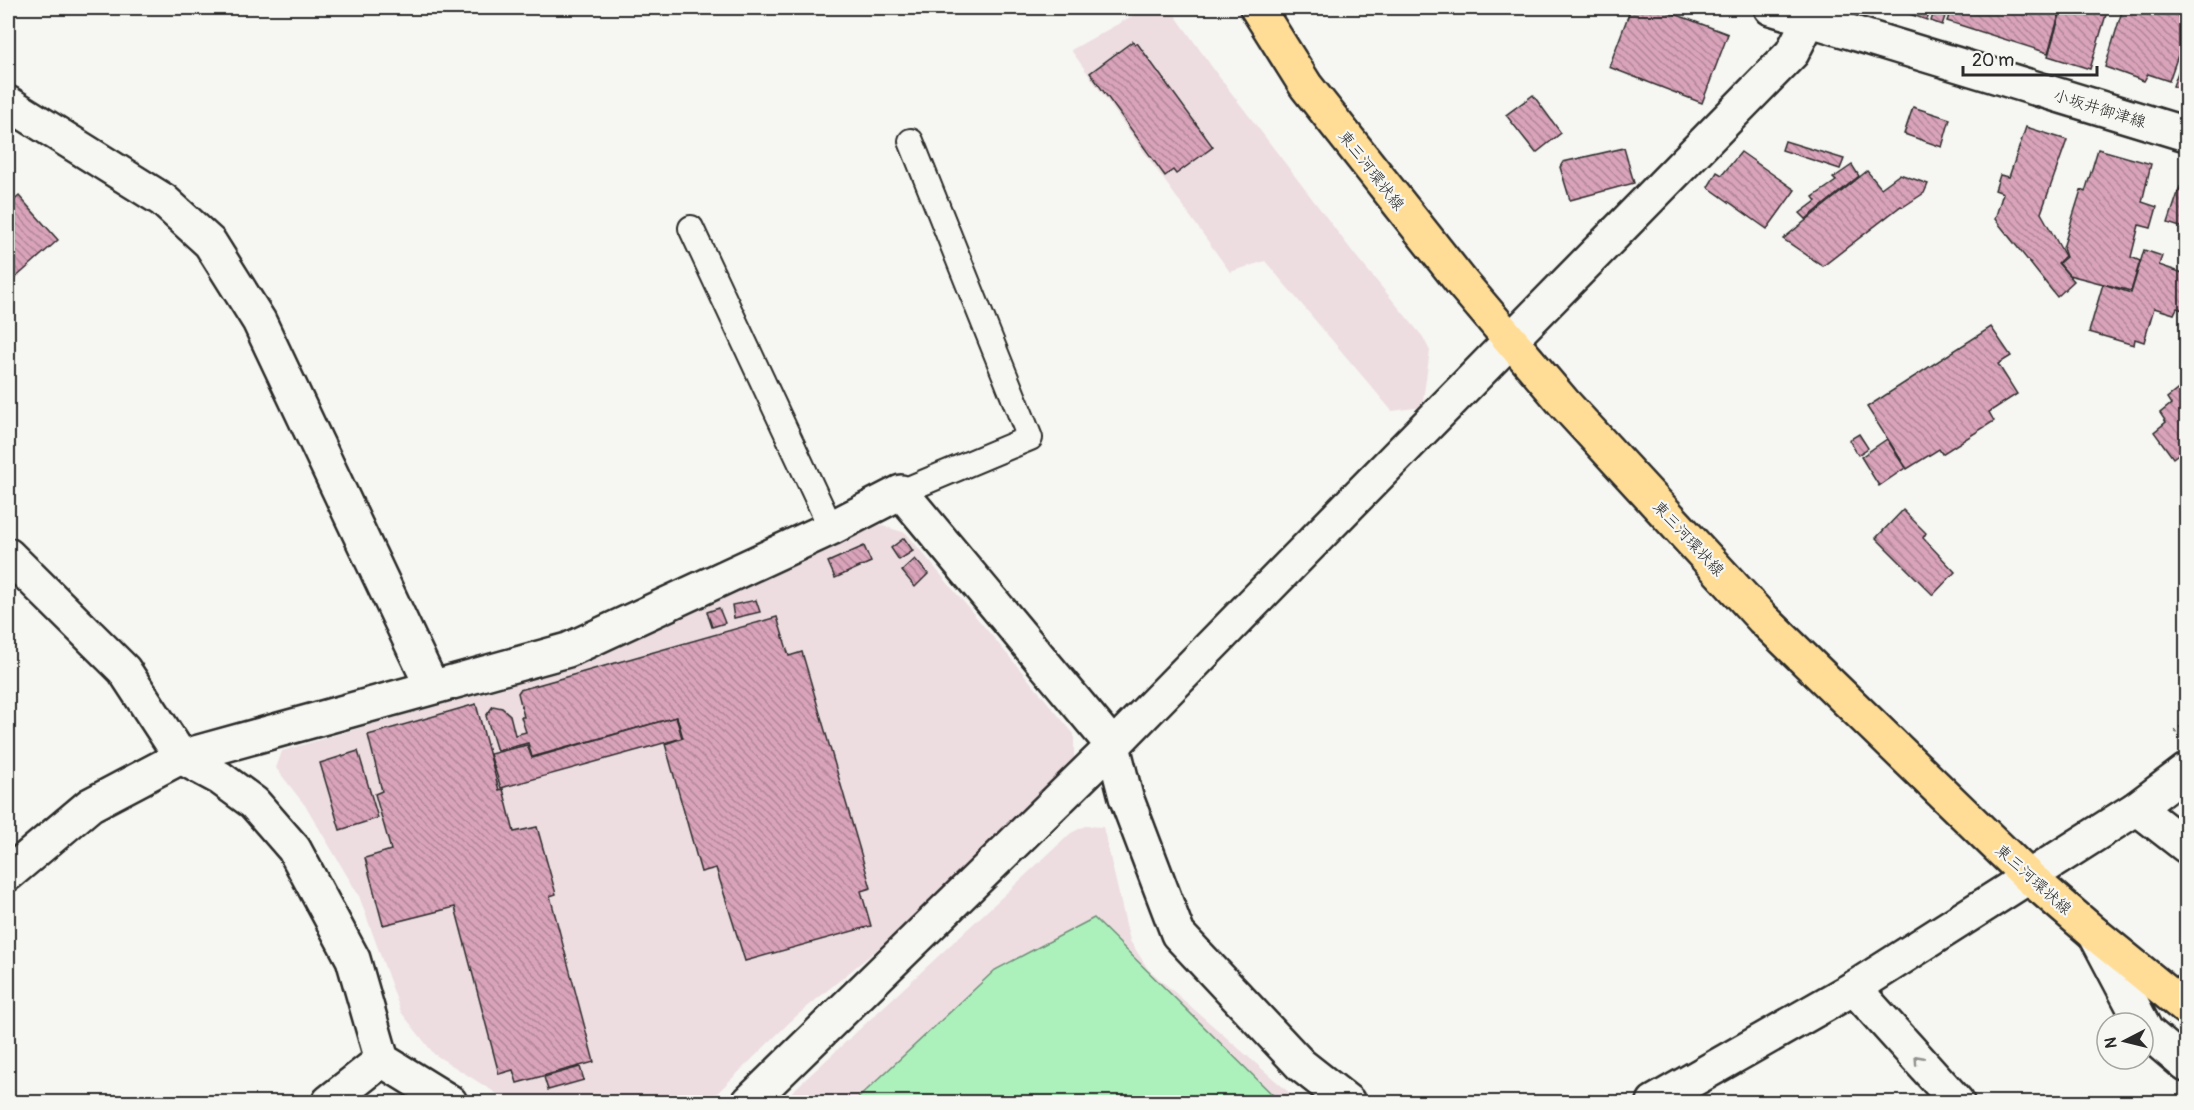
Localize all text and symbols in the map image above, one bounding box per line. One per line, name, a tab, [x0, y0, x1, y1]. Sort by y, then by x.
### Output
scale bar	[1963, 39, 2096, 77]
text: 20 m	[1972, 49, 2014, 72]
street label: 小坂井御津線	[2051, 85, 2149, 133]
street label: 東三河環状線	[1334, 127, 1409, 215]
street label: 東三河環状線	[1648, 497, 1728, 581]
street label: 東三河環状線	[1991, 840, 2076, 919]
north arrow	[2095, 1011, 2155, 1071]
text: N	[2100, 1036, 2122, 1049]
one-way arrow	[1914, 1055, 1925, 1066]

